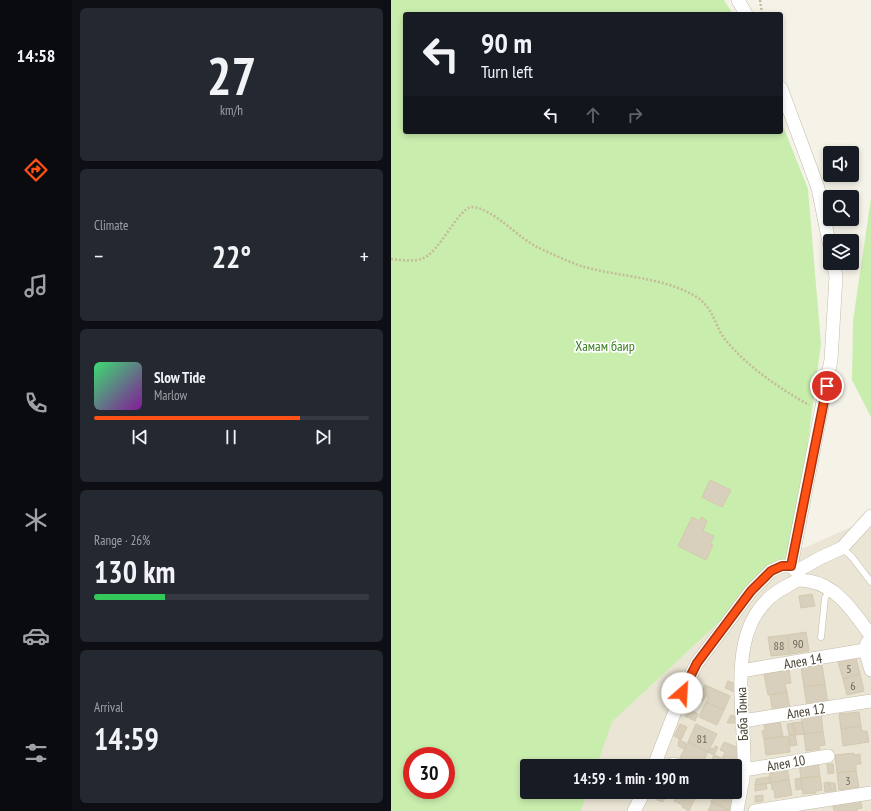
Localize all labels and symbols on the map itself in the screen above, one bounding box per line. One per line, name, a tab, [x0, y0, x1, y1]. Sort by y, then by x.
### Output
park label: Хамам баир	[575, 337, 635, 355]
pin	[810, 369, 844, 403]
house number: 90	[793, 636, 803, 651]
house number: 88	[774, 638, 784, 653]
street label: Алея 14	[782, 649, 824, 673]
house number: 5	[846, 661, 852, 676]
position arrow	[661, 672, 703, 714]
house number: 6	[850, 678, 856, 693]
street label: Баба Тонка	[732, 687, 752, 741]
street label: Алея 12	[785, 699, 827, 723]
house number: 81	[697, 731, 707, 746]
speed limit sign: 30	[403, 747, 455, 799]
street label: Алея 10	[765, 751, 807, 775]
house number: 3	[845, 773, 851, 788]

